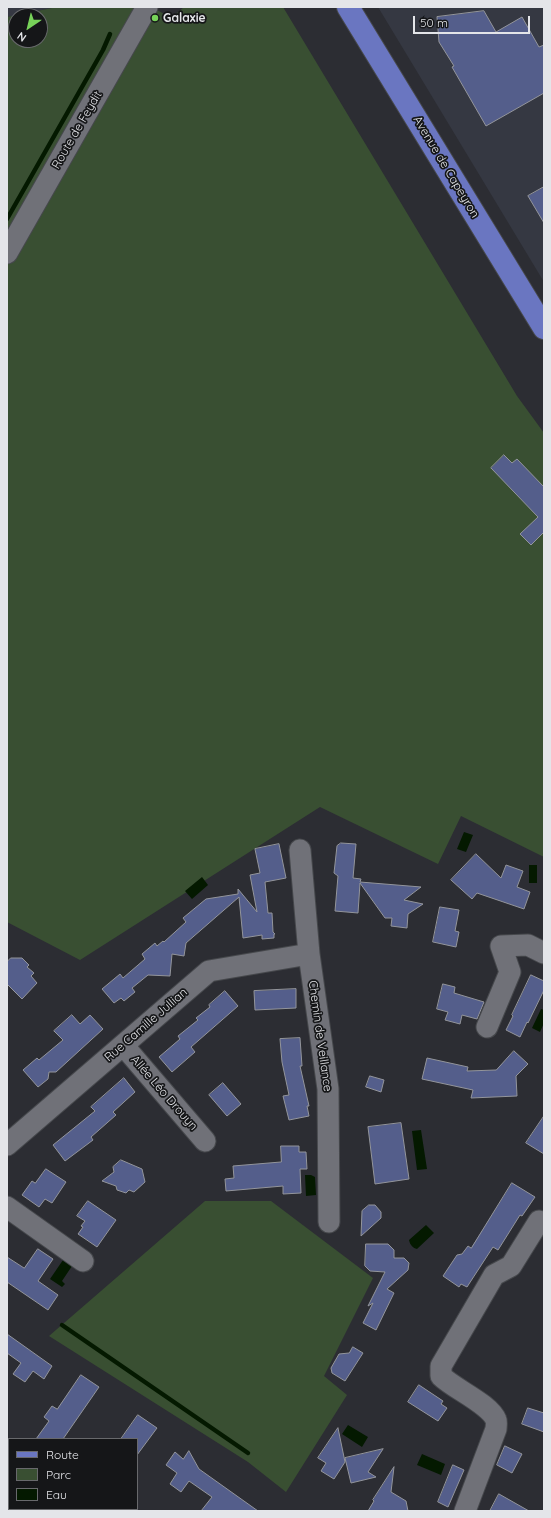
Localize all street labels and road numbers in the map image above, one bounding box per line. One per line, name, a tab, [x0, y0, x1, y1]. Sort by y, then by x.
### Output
street label: Route de Feydit	[49, 89, 105, 171]
street label: Avenue de Capeyron	[410, 114, 482, 220]
street label: Chemin de Veillance	[305, 979, 335, 1093]
street label: Rue Camille Jullian	[102, 985, 190, 1065]
street label: Allée Léo Drouyn	[128, 1053, 200, 1133]

